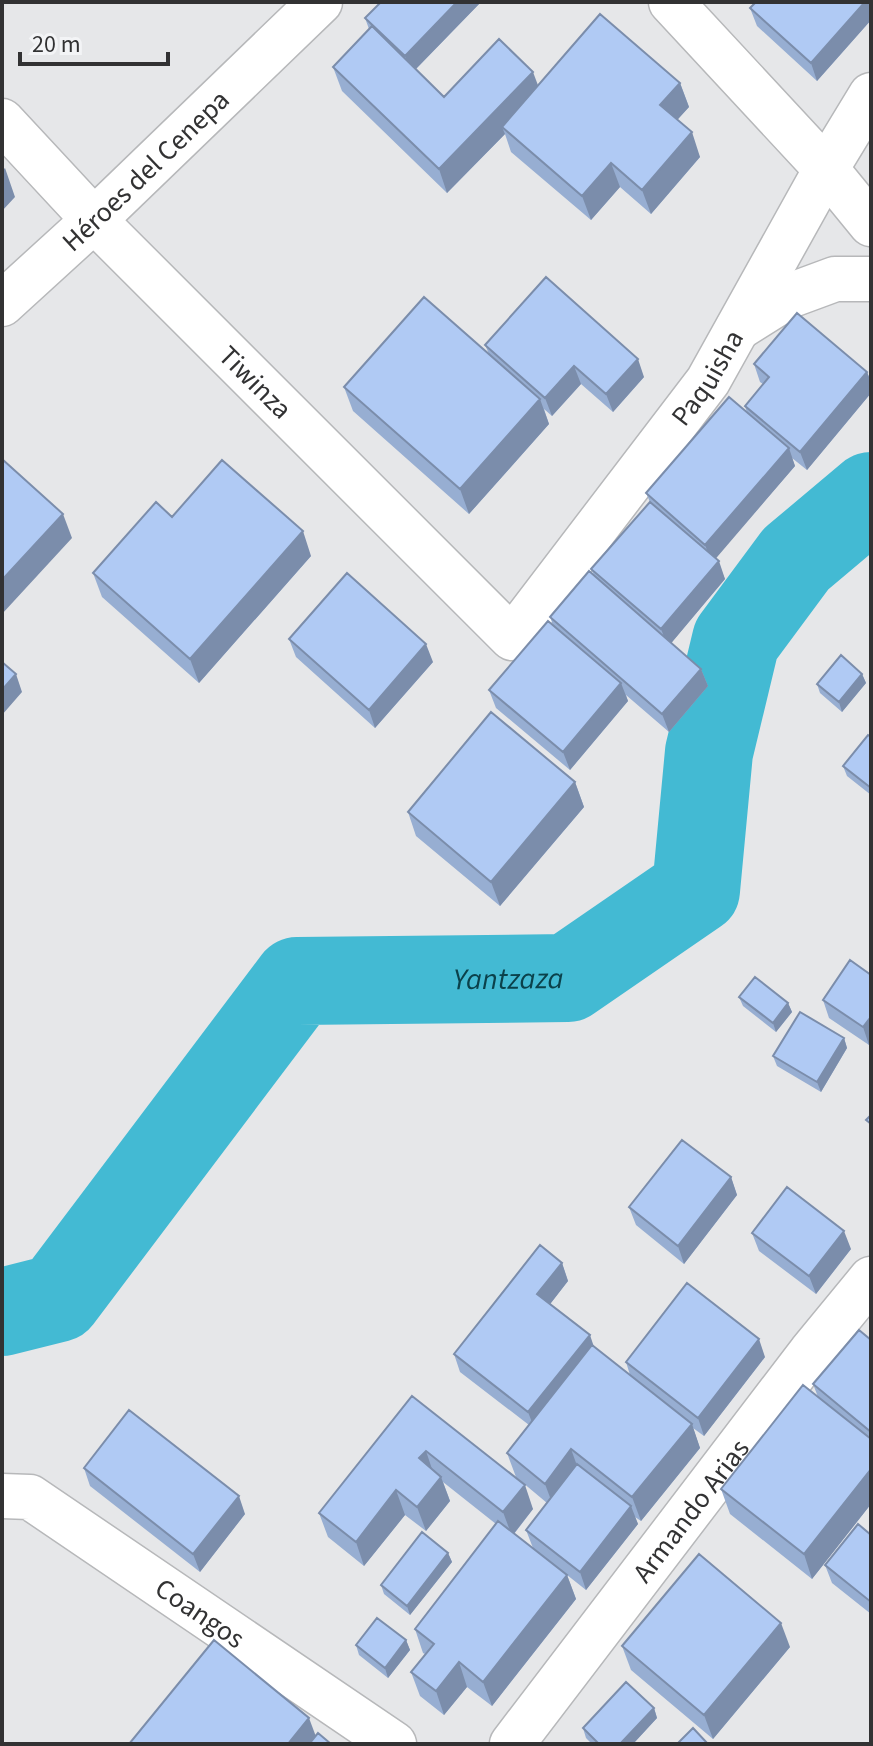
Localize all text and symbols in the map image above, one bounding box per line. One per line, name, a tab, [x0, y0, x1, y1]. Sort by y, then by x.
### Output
scale bar	[20, 16, 168, 66]
text: 20 m	[32, 27, 81, 62]
street label: Héroes del Cenepa	[53, 81, 239, 261]
street label: Paquisha	[662, 323, 754, 435]
street label: Tiwinza	[209, 337, 301, 428]
water label: Yantzaza	[453, 957, 564, 1001]
street label: Armando Arias	[623, 1430, 759, 1591]
street label: Coangos	[147, 1569, 253, 1658]

